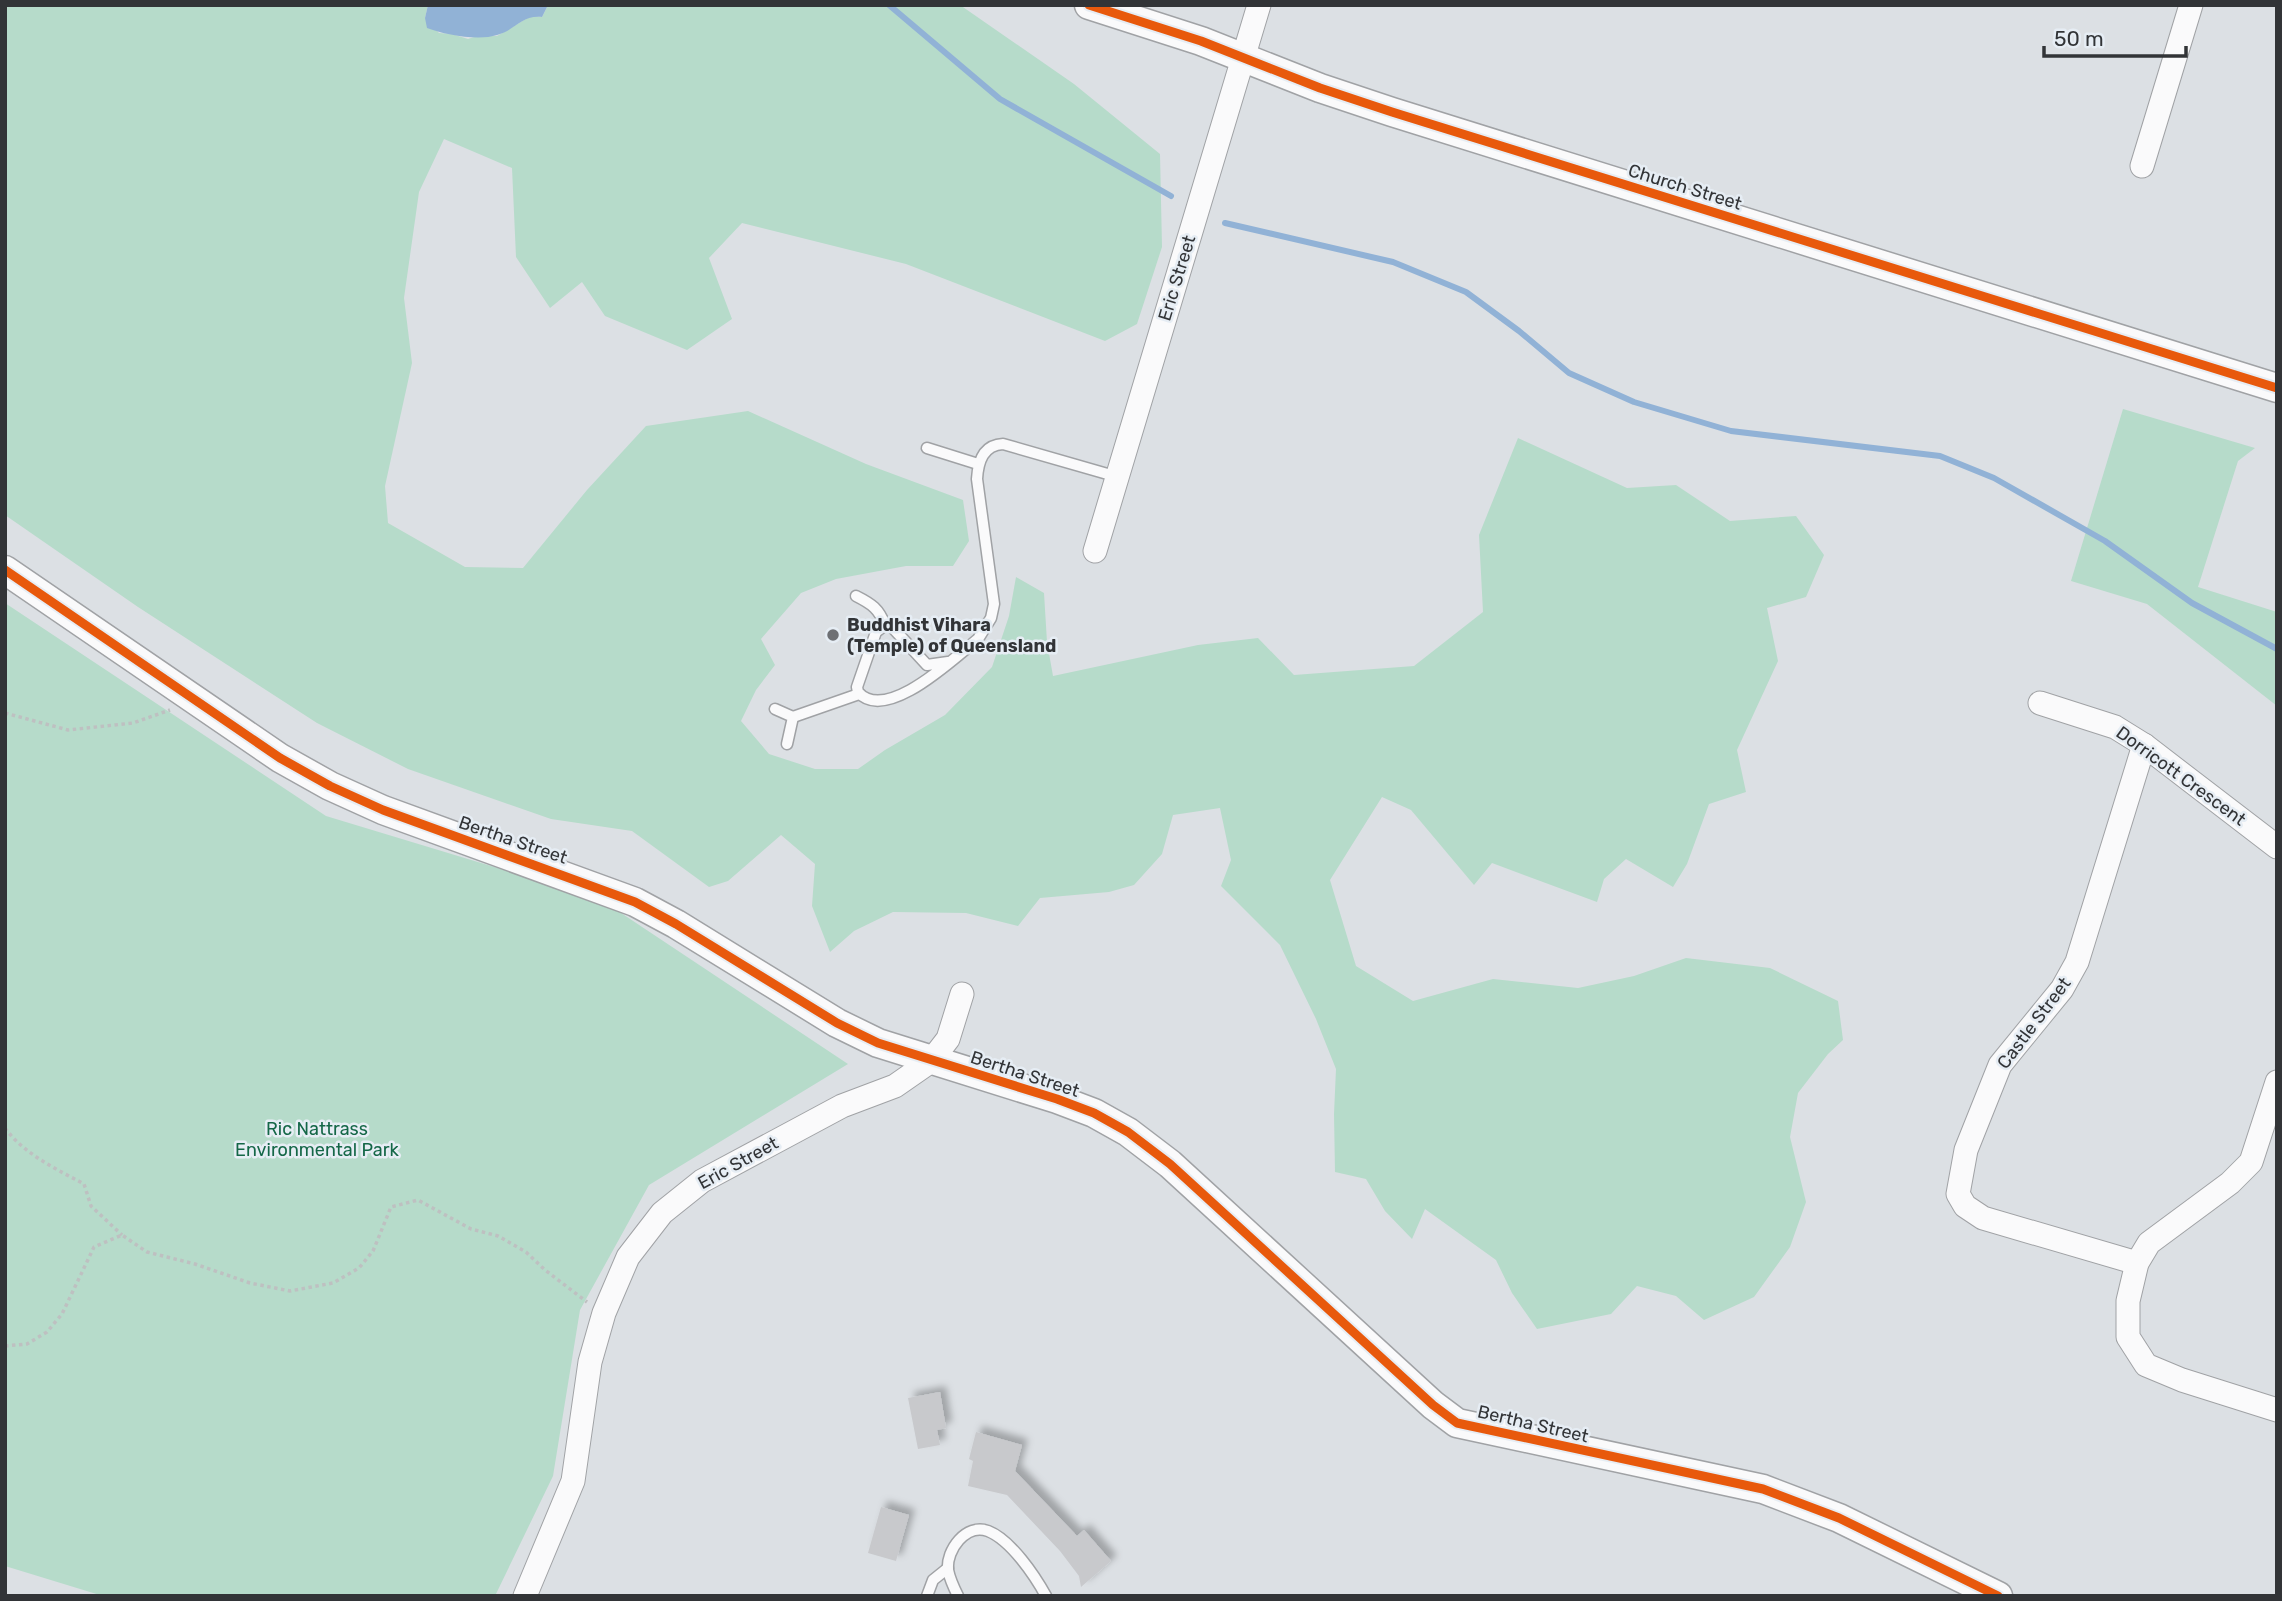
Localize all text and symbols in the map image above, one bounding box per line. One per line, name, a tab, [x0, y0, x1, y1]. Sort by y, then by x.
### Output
scale bar	[2044, 14, 2186, 58]
text: 50 m	[2054, 26, 2104, 51]
street label: Church Street	[1625, 159, 1745, 215]
street label: Eric Street	[1154, 232, 1200, 324]
place label: Buddhist Vihara (Temple) of Queensland	[847, 614, 1056, 657]
marker: Buddhist Vihara (Temple) of Queensland	[825, 627, 841, 643]
street label: Dorricott Crescent	[2112, 721, 2250, 831]
street label: Bertha Street	[456, 811, 570, 869]
street label: Castle Street	[1992, 973, 2076, 1073]
street label: Bertha Street	[968, 1046, 1082, 1102]
park label: Ric Nattrass Environmental Park	[235, 1118, 400, 1161]
street label: Eric Street	[694, 1132, 782, 1194]
street label: Bertha Street	[1475, 1401, 1591, 1447]

